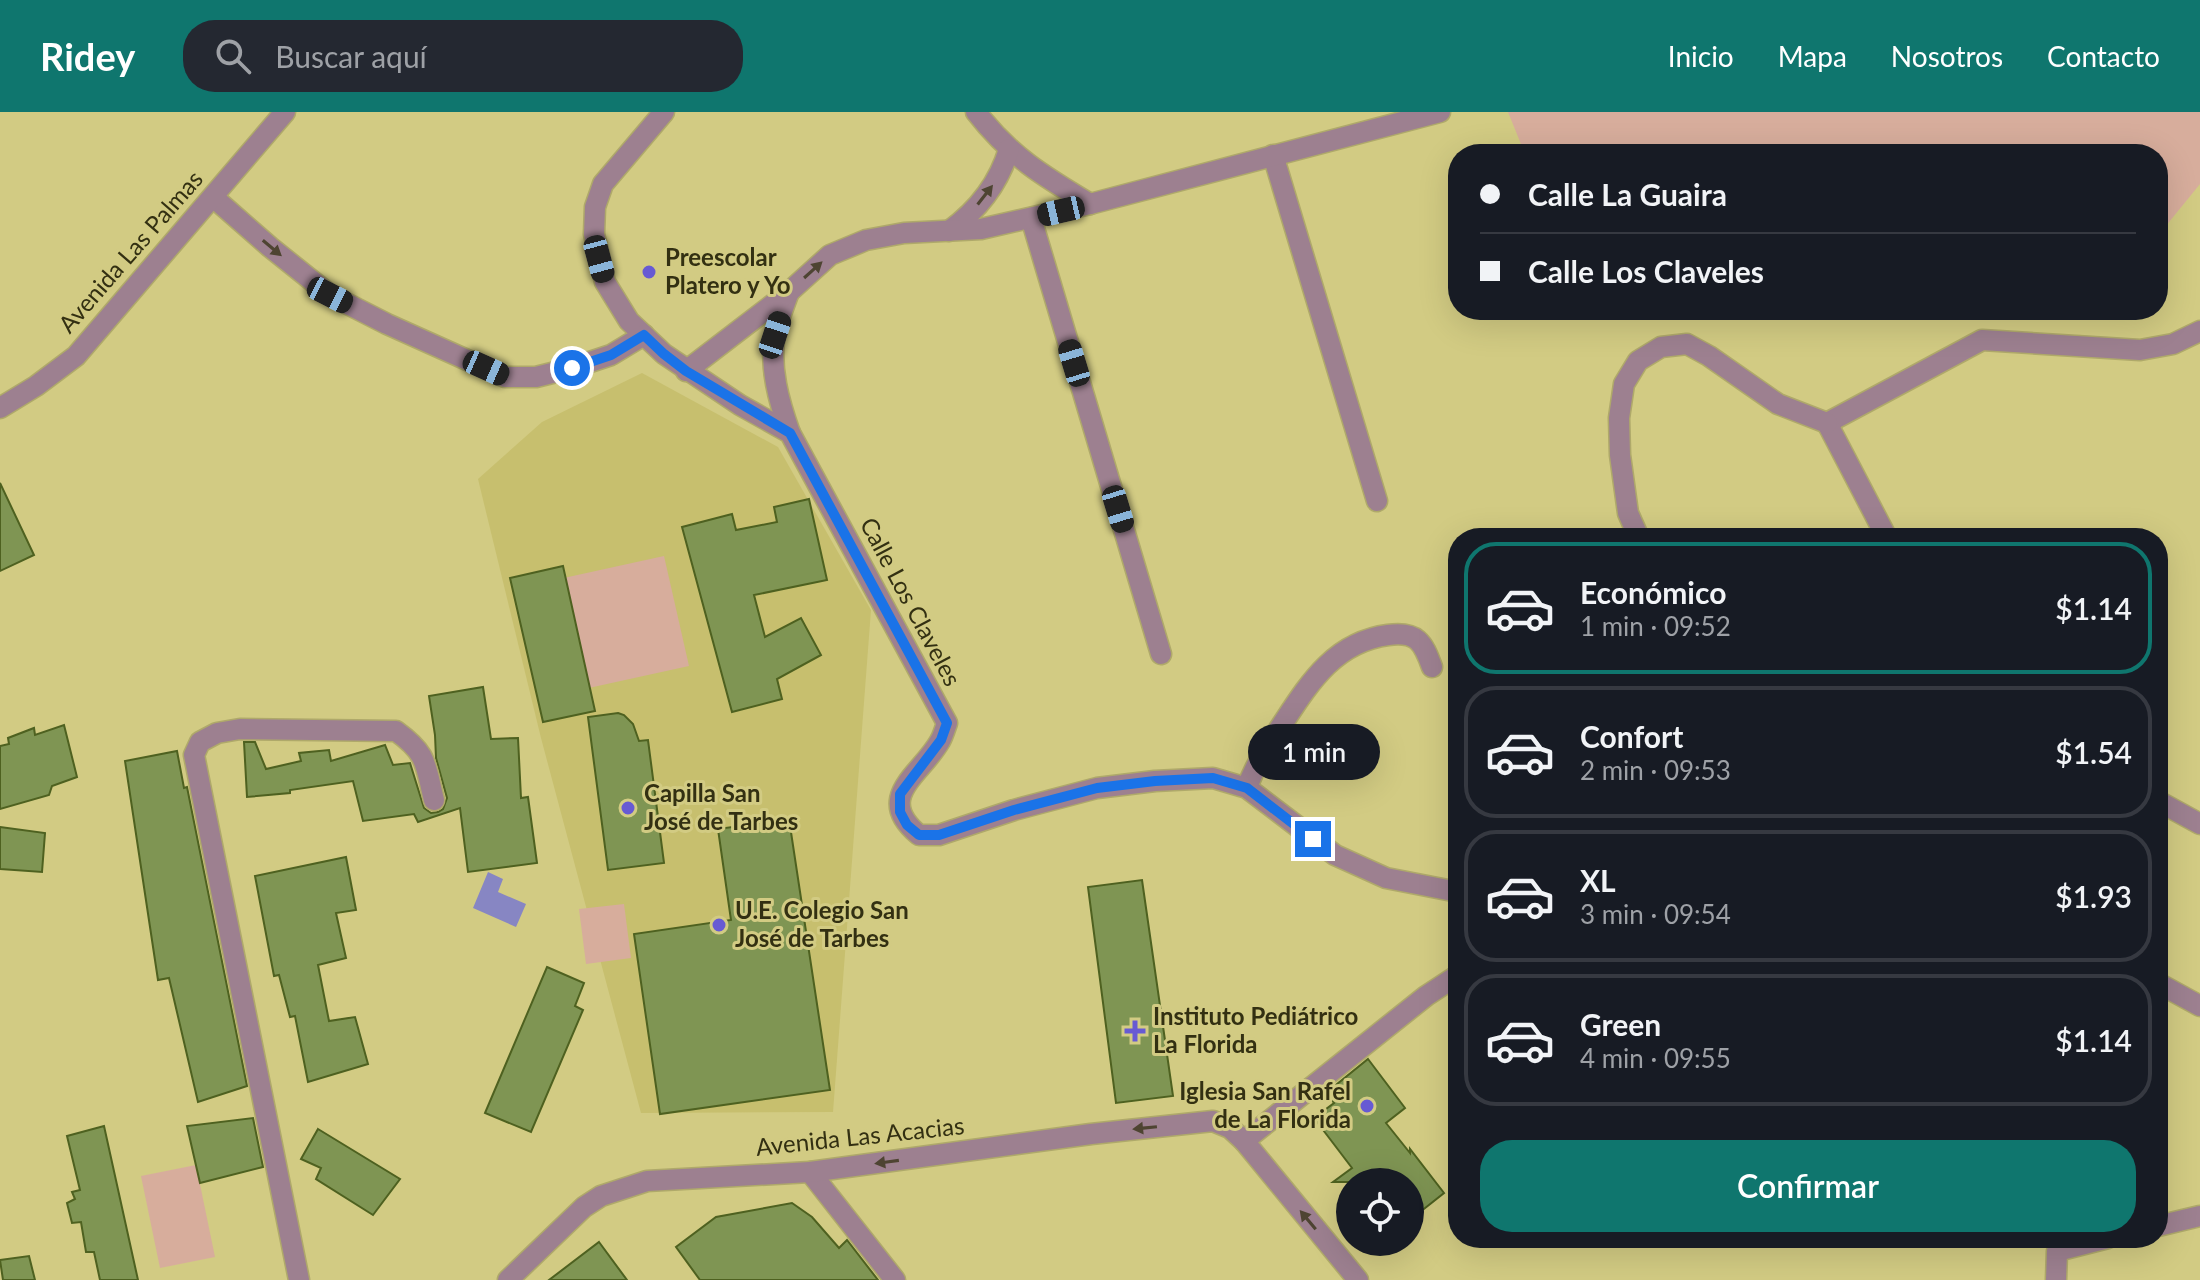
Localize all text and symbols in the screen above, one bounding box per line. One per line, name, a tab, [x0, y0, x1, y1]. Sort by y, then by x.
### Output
search box	[183, 20, 743, 92]
text: Ridey	[40, 33, 135, 79]
icon: search	[211, 34, 255, 78]
text: Buscar aquí	[275, 38, 427, 74]
text: Inicio	[1668, 39, 1734, 73]
text: Mapa	[1778, 39, 1847, 73]
text: Nosotros	[1891, 39, 2003, 73]
text: Contacto	[2047, 39, 2160, 73]
street label: Avenida Las Palmas	[52, 164, 208, 338]
text: Calle La Guaira	[1528, 176, 1727, 212]
one-way arrow	[977, 185, 993, 205]
car	[1035, 194, 1087, 228]
car	[581, 233, 617, 285]
one-way arrow	[262, 239, 282, 256]
place label: Preescolar Platero y Yo	[665, 242, 791, 299]
text: Calle Los Claveles	[1528, 253, 1764, 289]
one-way arrow	[804, 262, 823, 280]
marker: Preescolar Platero y Yo	[640, 263, 658, 281]
car	[303, 273, 357, 317]
car	[756, 308, 794, 362]
car	[1056, 337, 1092, 389]
car	[459, 347, 513, 389]
route start	[554, 350, 590, 386]
car	[1100, 483, 1136, 535]
street label: Calle Los Claveles	[855, 512, 968, 690]
icon: car	[1484, 572, 1556, 644]
text: Económico	[1580, 574, 1726, 610]
text: $1.14	[2055, 590, 2132, 626]
text: 1 min · 09:52	[1580, 610, 1731, 642]
icon: car	[1484, 716, 1556, 788]
text: Confort	[1580, 718, 1683, 754]
callout: 1 min	[1247, 723, 1379, 779]
text: $1.54	[2055, 734, 2132, 770]
text: 1 min	[1282, 736, 1346, 768]
text: 2 min · 09:53	[1580, 754, 1731, 786]
place label: Capilla San José de Tarbes	[644, 778, 798, 835]
marker: Capilla San José de Tarbes	[619, 799, 637, 817]
route end	[1295, 821, 1331, 857]
icon: car	[1484, 860, 1556, 932]
text: XL	[1580, 862, 1616, 898]
text: $1.93	[2055, 878, 2132, 914]
place label: U.E. Colegio San José de Tarbes	[735, 895, 909, 952]
text: 3 min · 09:54	[1580, 898, 1731, 930]
marker: U.E. Colegio San José de Tarbes	[710, 916, 728, 934]
place label: Instituto Pediátrico La Florida	[1153, 1001, 1358, 1058]
icon: car	[1484, 1004, 1556, 1076]
text: Green	[1580, 1006, 1661, 1042]
marker: Instituto Pediátrico La Florida	[1124, 1020, 1146, 1042]
text: $1.14	[2055, 1022, 2132, 1058]
text: 4 min · 09:55	[1580, 1042, 1731, 1074]
place label: Iglesia San Rafel de La Florida	[1179, 1076, 1351, 1133]
marker: Iglesia San Rafel de La Florida	[1358, 1097, 1376, 1115]
street label: Avenida Las Acacias	[754, 1110, 966, 1161]
one-way arrow	[1132, 1122, 1157, 1135]
button: Confirmar	[1480, 1140, 2136, 1232]
one-way arrow	[874, 1156, 899, 1169]
map controls	[1336, 1168, 1424, 1256]
button: locate	[1336, 1168, 1424, 1256]
one-way arrow	[1300, 1210, 1317, 1230]

